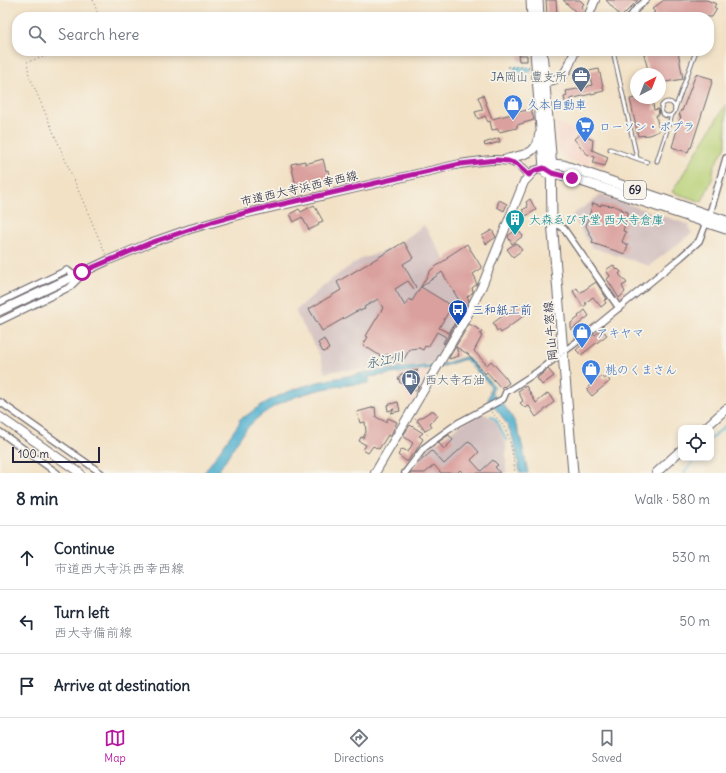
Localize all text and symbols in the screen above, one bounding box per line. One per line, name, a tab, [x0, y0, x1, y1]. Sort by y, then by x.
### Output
search box	[12, 12, 714, 56]
icon: search	[26, 23, 48, 45]
text: Search here	[58, 25, 139, 44]
office icon: JA岡山 豊支所	[570, 65, 592, 93]
north arrow	[630, 68, 666, 104]
place label: JA岡山 豊支所	[490, 69, 567, 84]
shop icon: 久本自動車	[502, 93, 524, 121]
place label: 久本自動車	[527, 97, 587, 112]
supermarket icon: ローソン・ポプラ	[574, 115, 596, 143]
place label: ローソン・ポプラ	[599, 119, 695, 134]
street label: 市道西大寺浜西幸西線	[239, 167, 359, 209]
route end	[563, 169, 581, 187]
road number: 69	[624, 181, 646, 199]
building icon: 大森ゑびす堂 西大寺倉庫	[504, 208, 526, 236]
place label: 大森ゑびす堂 西大寺倉庫	[529, 212, 664, 227]
route start	[73, 263, 91, 281]
bus stop icon: 三和紙工前	[447, 298, 469, 326]
street label: 岡山牛窓線	[540, 300, 560, 362]
place label: 三和紙工前	[472, 302, 532, 317]
shop icon: アキヤマ	[571, 321, 593, 349]
place label: アキヤマ	[596, 325, 644, 340]
water label: 永江川	[364, 348, 406, 372]
shop icon: 桃のくまさん	[580, 358, 602, 386]
place label: 桃のくまさん	[605, 362, 677, 377]
fuel station icon: 西大寺石油	[400, 368, 422, 396]
place label: 西大寺石油	[425, 372, 485, 387]
map controls	[678, 425, 714, 461]
button: locate	[678, 425, 714, 461]
scale bar	[12, 445, 100, 464]
text: 100 m	[18, 447, 49, 461]
text: 8 min	[16, 488, 58, 510]
text: Walk · 580 m	[635, 491, 710, 508]
text: Continue	[54, 539, 115, 558]
icon: ahead	[16, 547, 38, 569]
text: 530 m	[672, 549, 710, 566]
text: 市道西大寺浜西幸西線	[54, 560, 184, 577]
text: Turn left	[54, 603, 109, 622]
icon: left	[16, 611, 38, 633]
text: 50 m	[679, 613, 710, 630]
text: 西大寺備前線	[54, 624, 132, 641]
icon: arrive	[16, 675, 38, 697]
text: Arrive at destination	[54, 676, 190, 695]
tab: Map	[104, 727, 126, 765]
tab: Directions	[334, 727, 384, 765]
tab: Saved	[592, 727, 622, 765]

